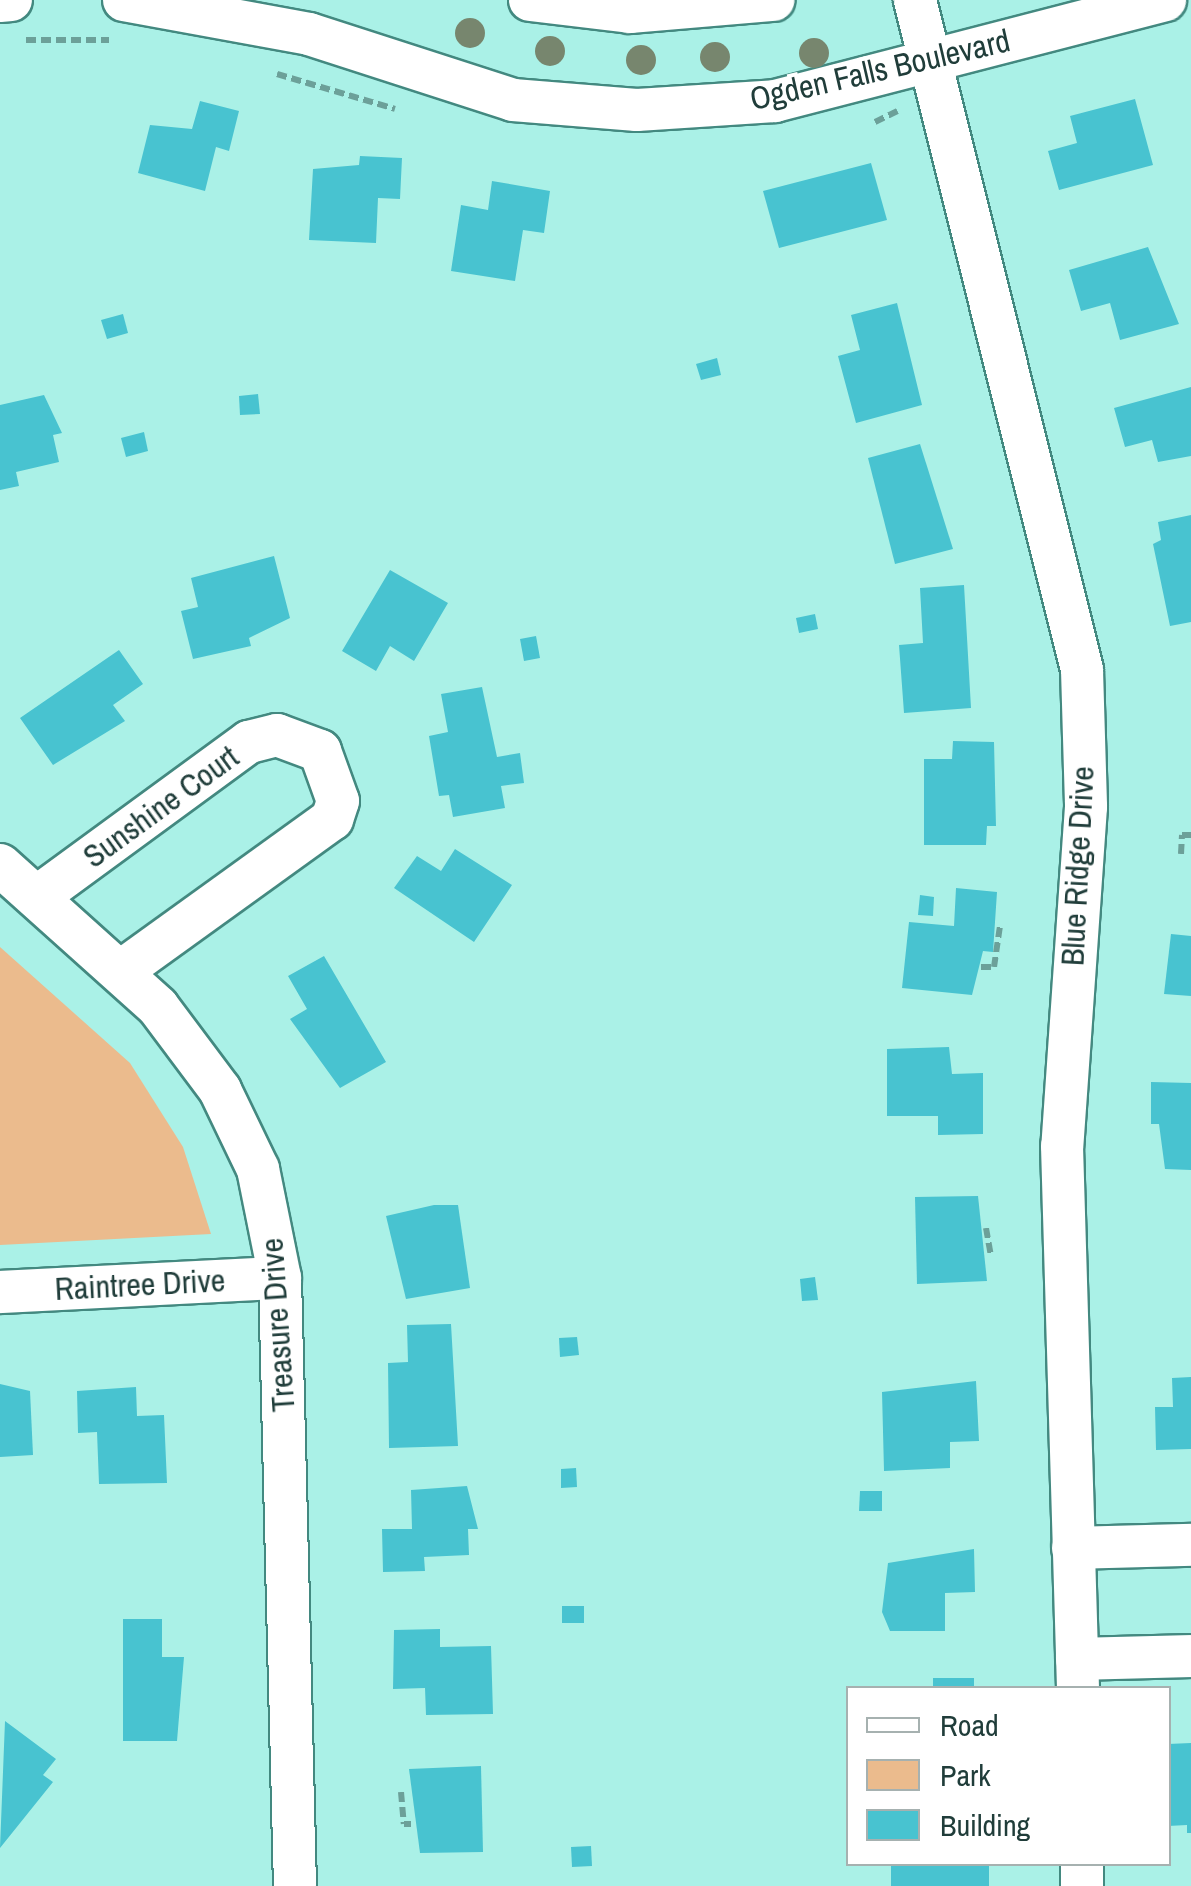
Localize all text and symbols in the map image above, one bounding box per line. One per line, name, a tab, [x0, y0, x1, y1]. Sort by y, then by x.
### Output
street label: Ogden Falls Boulevard	[746, 21, 1014, 119]
street label: Sunshine Court	[76, 738, 246, 876]
street label: Blue Ridge Drive	[1054, 765, 1102, 967]
street label: Treasure Drive	[253, 1237, 303, 1413]
street label: Raintree Drive	[54, 1261, 226, 1309]
legend	[846, 1686, 1171, 1866]
text: Road	[940, 1705, 999, 1745]
text: Park	[940, 1755, 991, 1795]
text: Building	[940, 1805, 1030, 1845]

